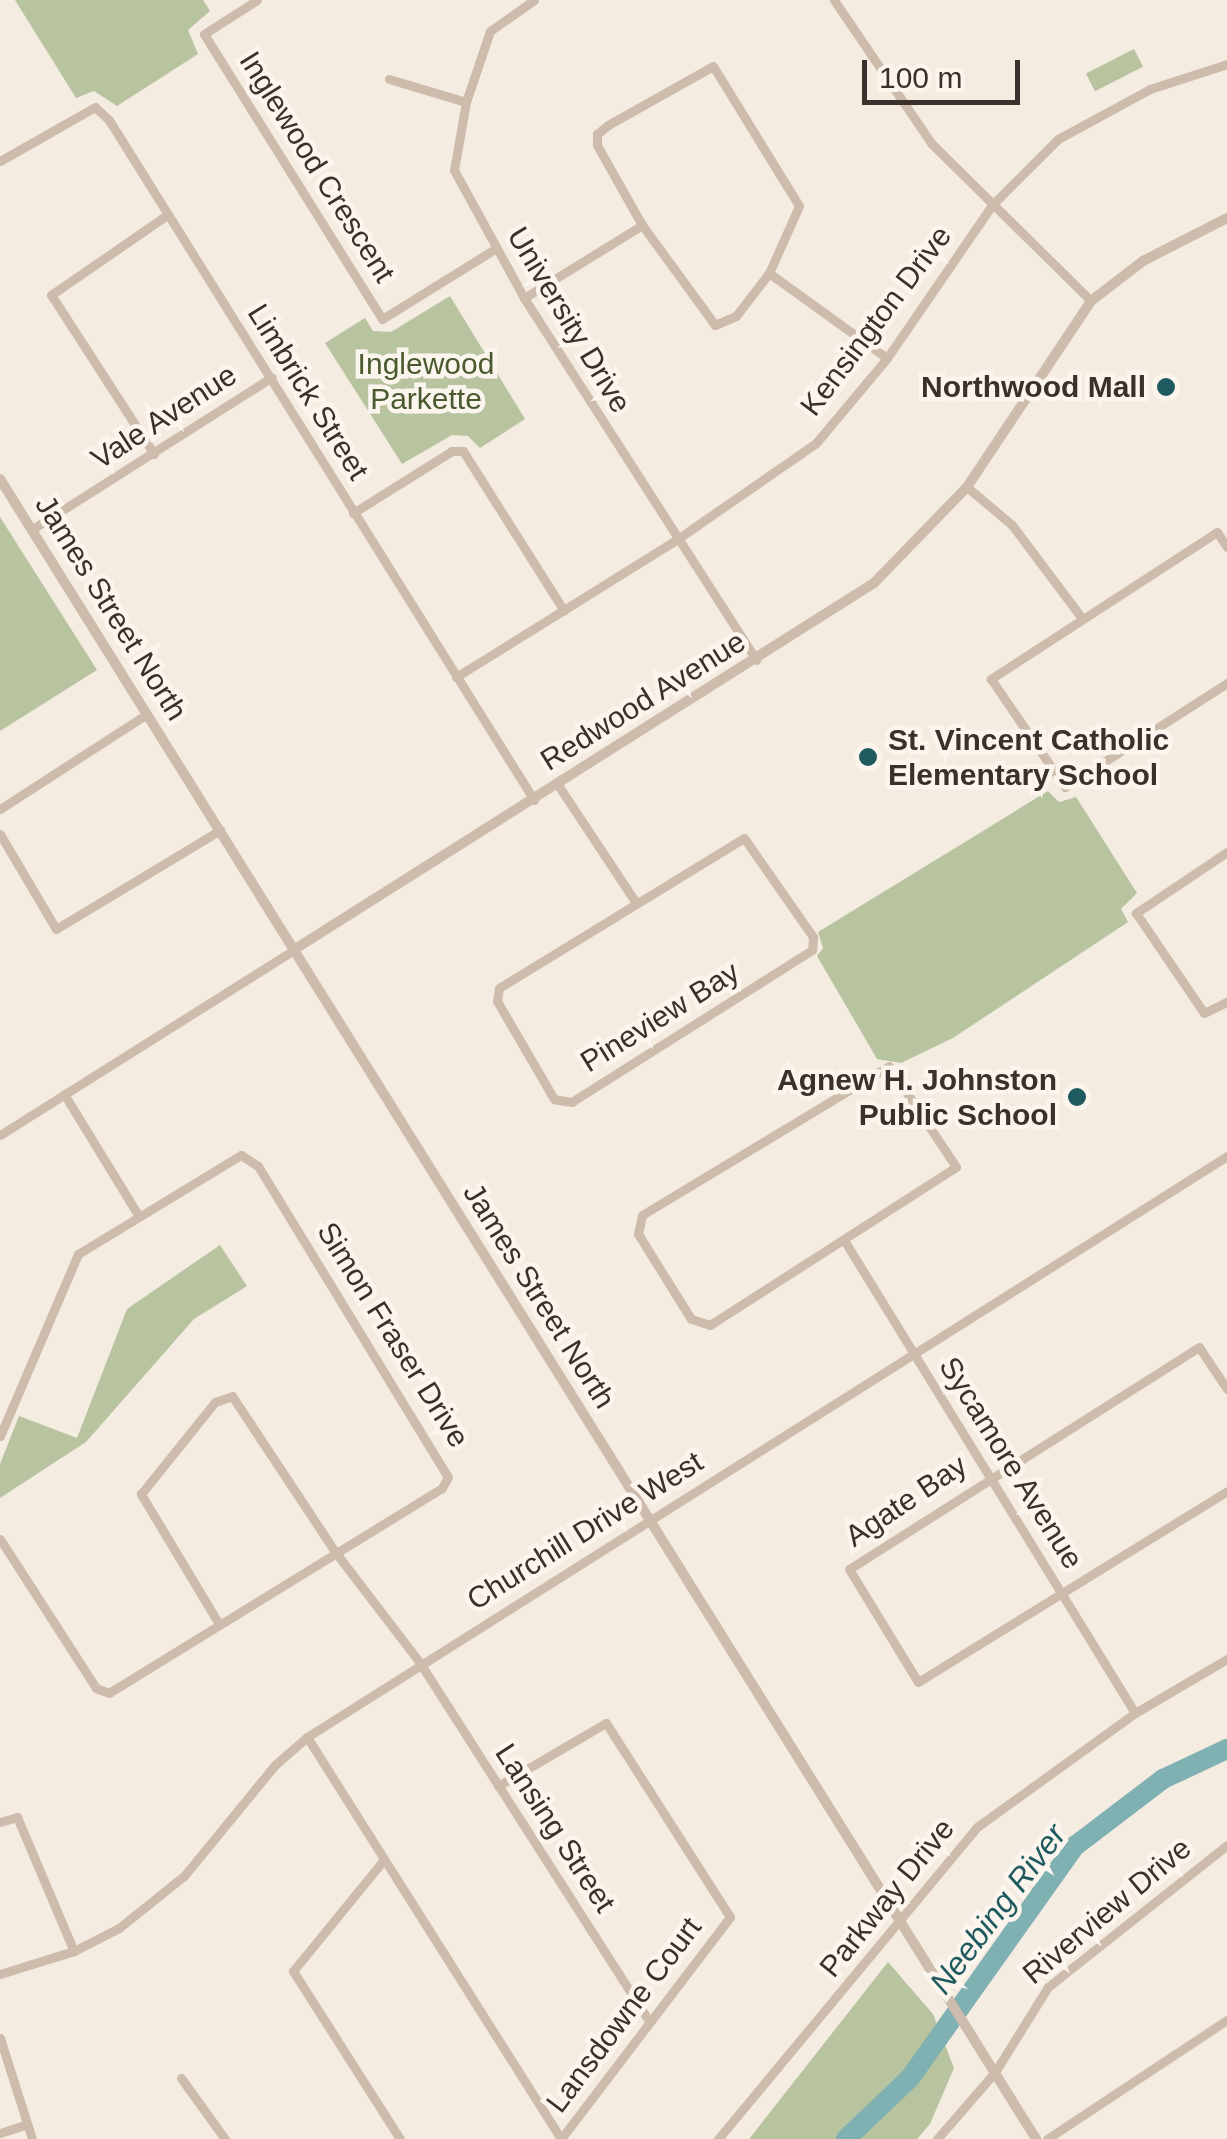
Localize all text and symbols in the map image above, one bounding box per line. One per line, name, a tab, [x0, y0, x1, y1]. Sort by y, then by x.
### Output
scale bar	[867, 40, 1024, 102]
street label: Inglewood Crescent	[231, 45, 403, 289]
text: 100 m	[879, 61, 962, 94]
street label: Kensington Drive	[793, 219, 959, 423]
street label: University Drive	[499, 221, 639, 419]
street label: Limbrick Street	[240, 298, 376, 486]
park label: Inglewood Parkette	[358, 346, 494, 416]
street label: Vale Avenue	[84, 356, 244, 478]
place label: Northwood Mall	[921, 369, 1146, 405]
marker: Northwood Mall	[1155, 376, 1177, 398]
street label: James Street North	[27, 489, 195, 727]
street label: Redwood Avenue	[533, 623, 753, 779]
place label: St. Vincent Catholic Elementary School	[888, 722, 1169, 792]
marker: St. Vincent Catholic Elementary School	[857, 746, 879, 768]
street label: Pineview Bay	[574, 954, 746, 1080]
place label: Agnew H. Johnston Public School	[777, 1062, 1057, 1132]
marker: Agnew H. Johnston Public School	[1066, 1086, 1088, 1108]
street label: James Street North	[455, 1177, 623, 1415]
street label: Simon Fraser Drive	[309, 1216, 477, 1454]
street label: Sycamore Avenue	[931, 1350, 1091, 1576]
street label: Churchill Drive West	[460, 1444, 710, 1618]
street label: Agate Bay	[839, 1447, 973, 1555]
street label: Lansing Street	[487, 1737, 623, 1919]
street label: Parkway Drive	[812, 1812, 962, 1984]
water label: Neebing River	[922, 1816, 1074, 2002]
street label: Riverview Drive	[1016, 1830, 1198, 1992]
street label: Lansdowne Court	[539, 1910, 709, 2120]

